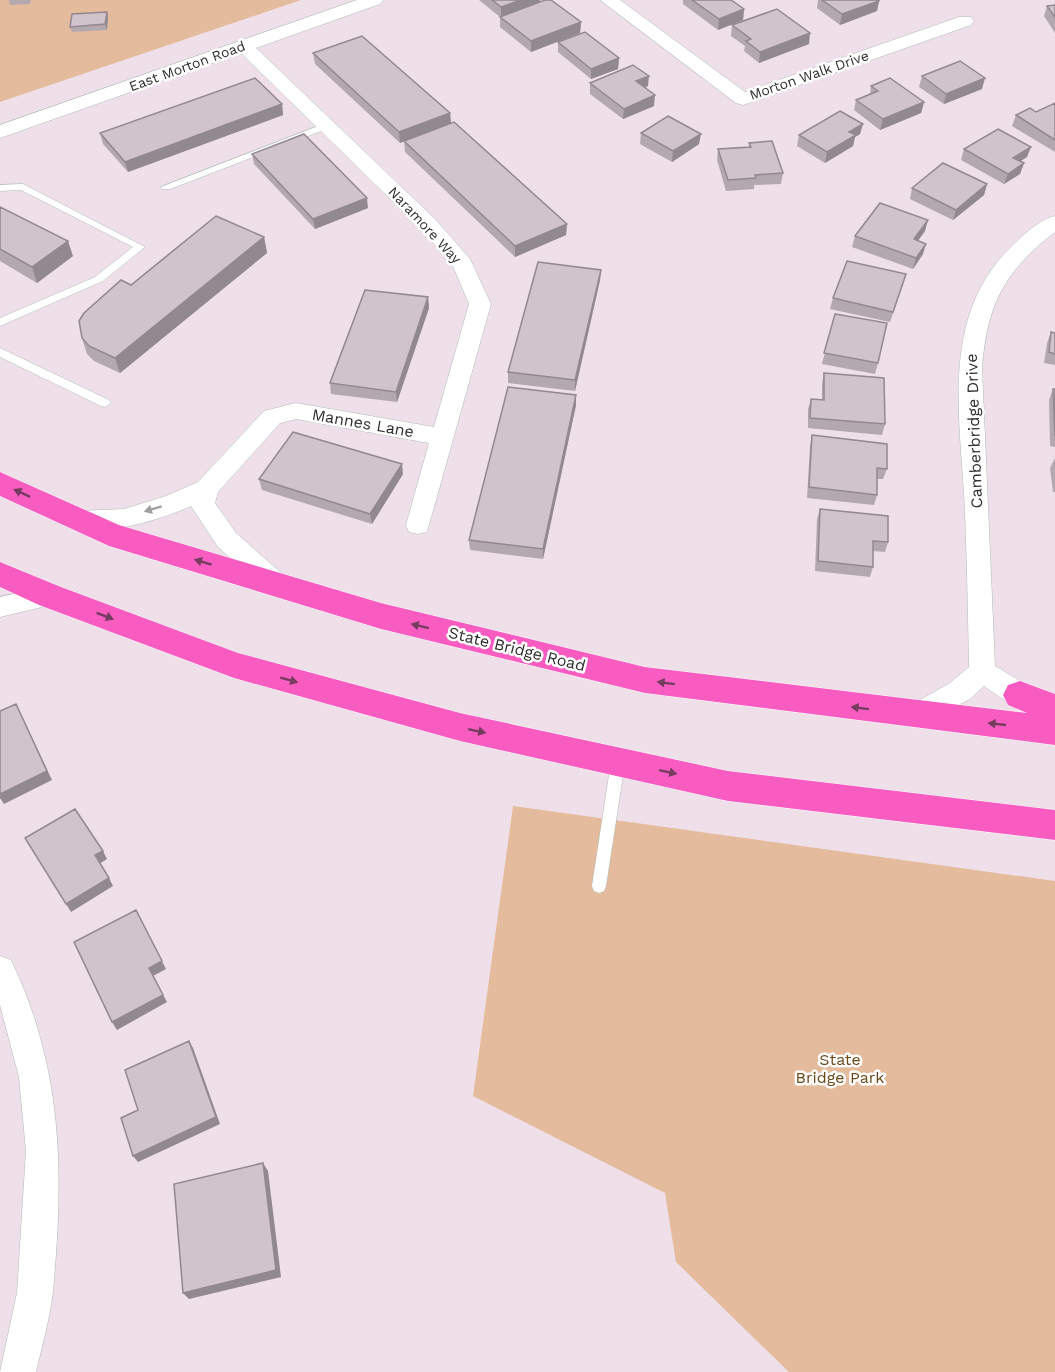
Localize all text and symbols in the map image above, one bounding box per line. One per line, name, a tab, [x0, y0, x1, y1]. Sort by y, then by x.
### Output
street label: East Morton Road	[127, 38, 247, 94]
street label: Morton Walk Drive	[747, 47, 871, 103]
street label: Naramore Way	[385, 183, 465, 267]
street label: Camberbridge Drive	[962, 353, 986, 509]
street label: Mannes Lane	[310, 405, 416, 441]
one-way arrow	[13, 488, 30, 497]
one-way arrow	[144, 505, 162, 514]
one-way arrow	[194, 557, 212, 567]
one-way arrow	[96, 612, 114, 622]
one-way arrow	[411, 620, 429, 630]
street label: State Bridge Road	[446, 623, 588, 675]
one-way arrow	[280, 676, 298, 686]
one-way arrow	[657, 678, 676, 688]
one-way arrow	[850, 703, 869, 712]
one-way arrow	[987, 719, 1006, 729]
one-way arrow	[468, 727, 487, 736]
one-way arrow	[658, 768, 677, 778]
park label: State Bridge Park	[796, 1050, 884, 1087]

